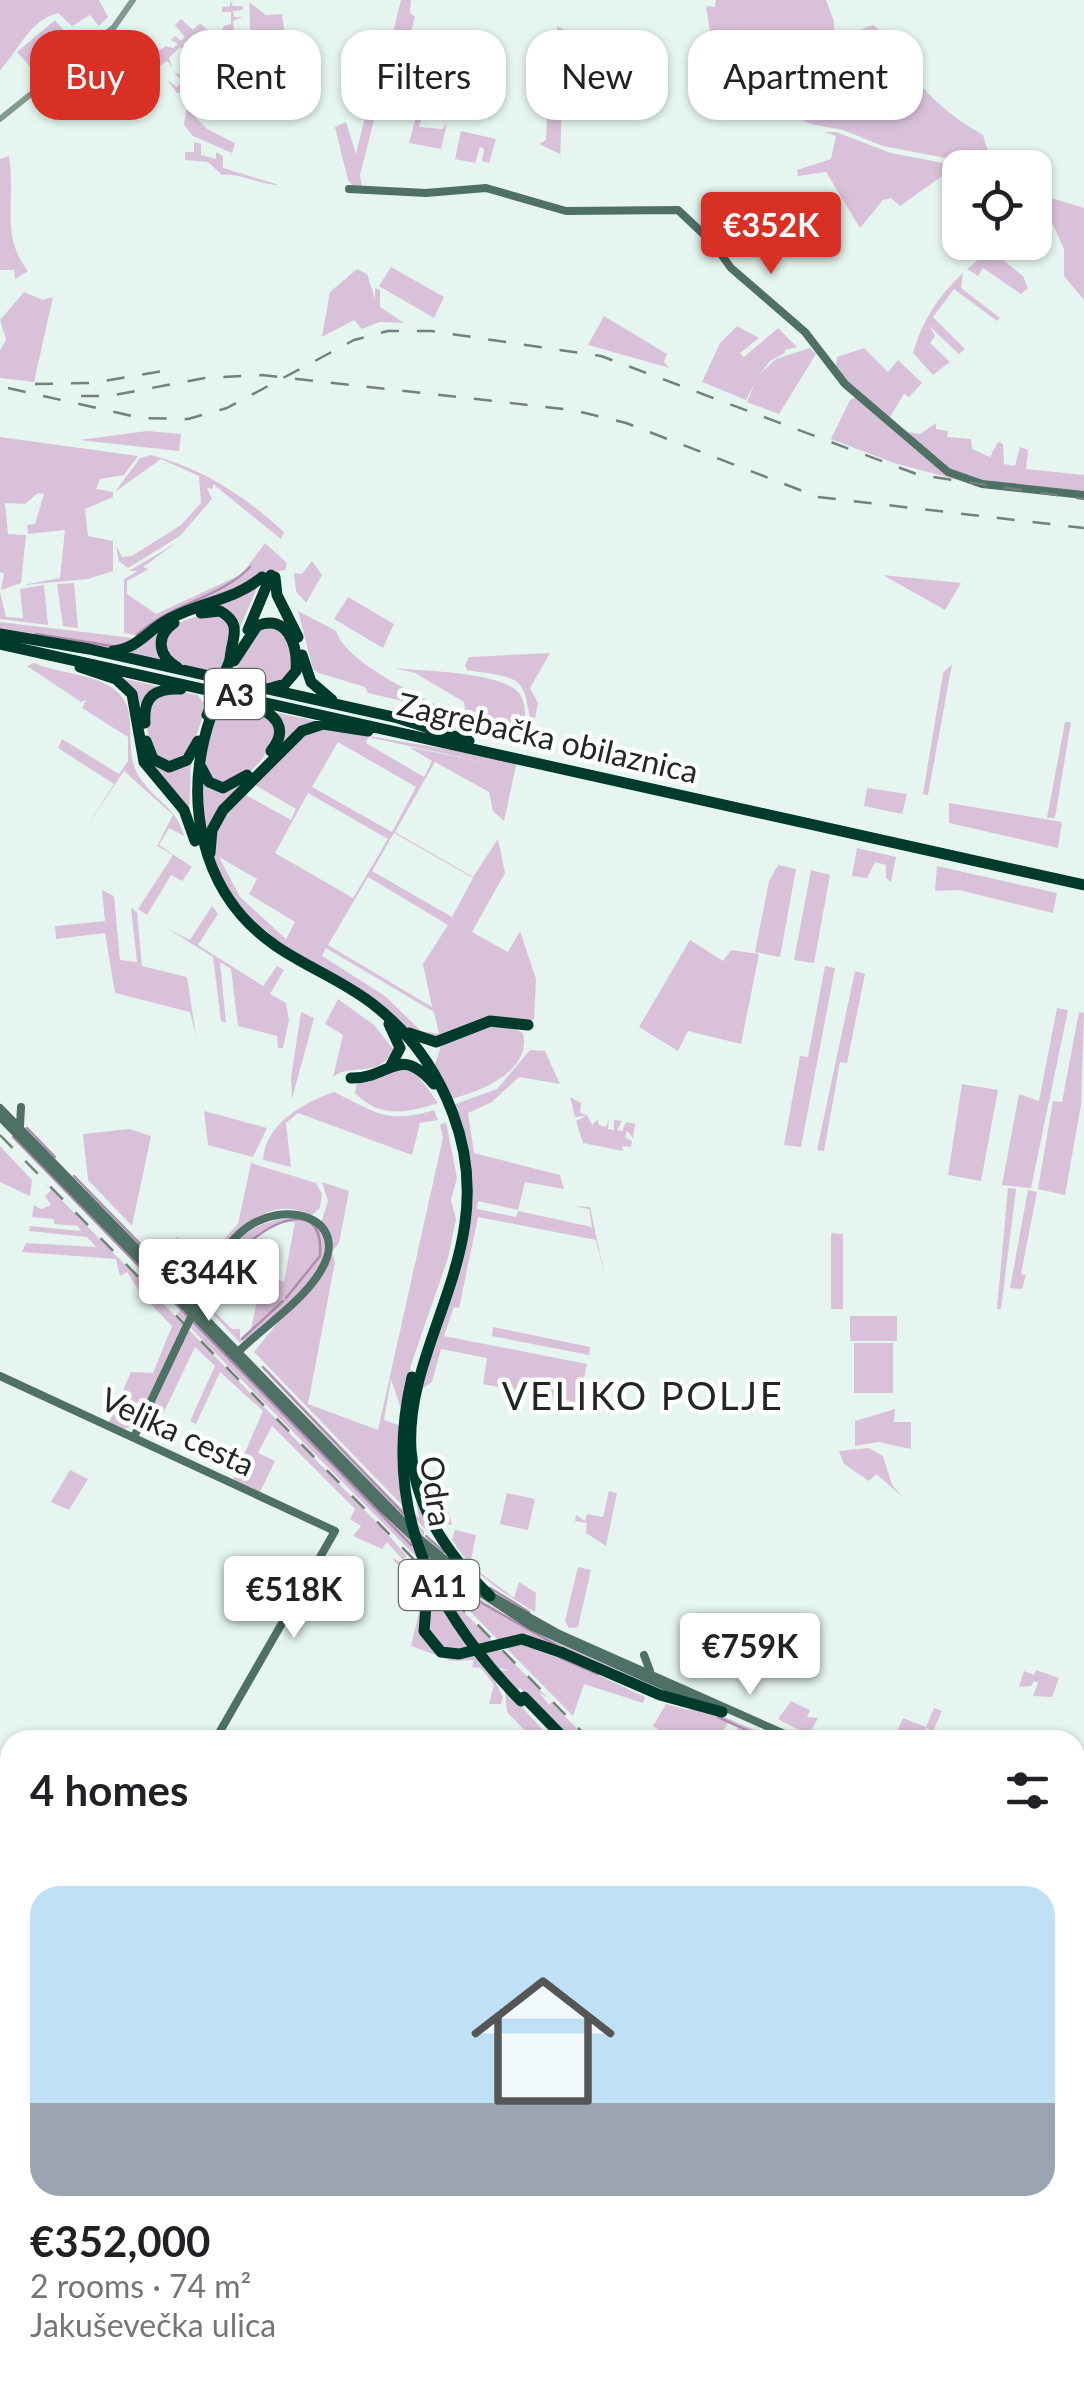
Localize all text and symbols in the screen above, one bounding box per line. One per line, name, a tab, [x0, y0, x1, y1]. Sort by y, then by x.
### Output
chip: Buy	[30, 30, 160, 120]
chip: Rent	[180, 30, 321, 120]
chip: Filters	[341, 30, 506, 120]
chip: New	[526, 30, 668, 120]
chip: Apartment	[688, 30, 923, 120]
map controls	[942, 150, 1052, 260]
button: locate	[942, 150, 1052, 260]
pin: €352K	[701, 192, 841, 277]
text: €352K	[723, 205, 819, 244]
road number: A3	[205, 669, 265, 719]
street label: Zagrebačka obilaznica	[394, 683, 702, 791]
pin: €344K	[139, 1239, 279, 1324]
text: €344K	[161, 1252, 257, 1291]
district label: VELIKO POLJE	[502, 1372, 784, 1418]
street label: Velika cesta	[95, 1378, 261, 1484]
street label: Odra	[413, 1453, 461, 1529]
pin: €518K	[224, 1556, 364, 1641]
road number: A11	[399, 1560, 479, 1610]
text: €518K	[246, 1569, 342, 1608]
pin: €759K	[680, 1613, 820, 1698]
text: €759K	[702, 1626, 798, 1665]
icon: filters	[1000, 1763, 1055, 1818]
text: 4 homes	[30, 1765, 188, 1815]
icon: home	[453, 1951, 633, 2131]
text: €352,000	[30, 2216, 210, 2266]
text: 2 rooms · 74 m²	[30, 2266, 251, 2305]
text: Jakuševečka ulica	[30, 2305, 276, 2344]

